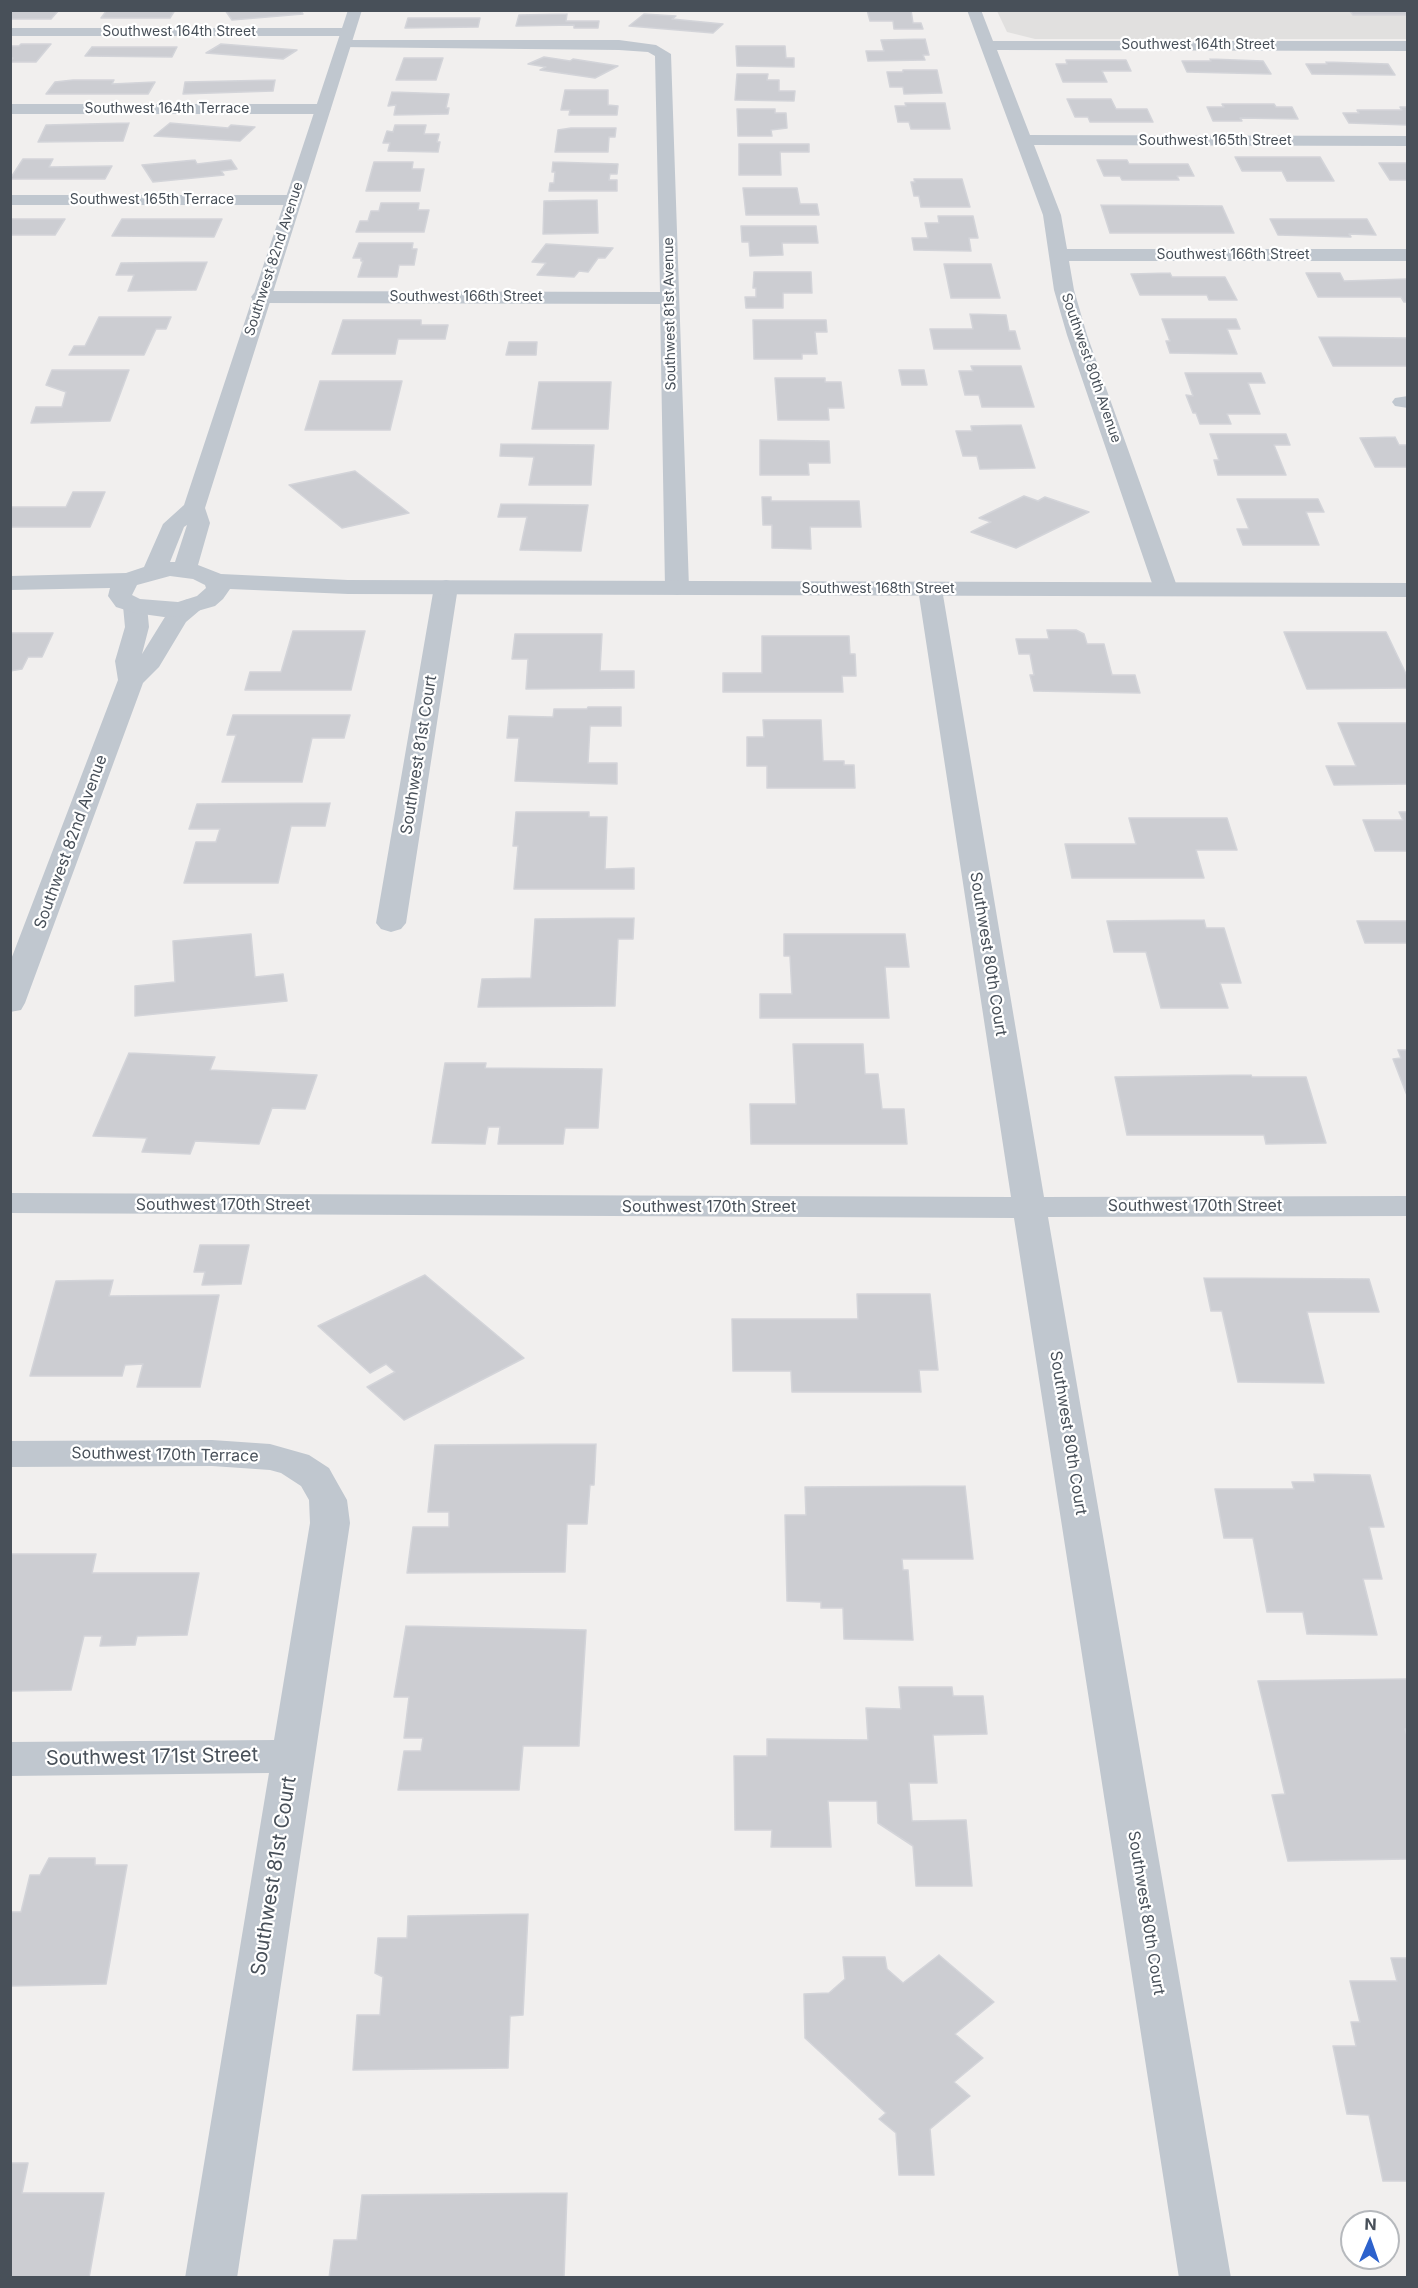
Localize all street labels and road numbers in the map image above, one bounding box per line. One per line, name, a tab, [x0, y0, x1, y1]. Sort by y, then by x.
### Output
street label: Southwest 164th Street	[102, 24, 256, 40]
street label: Southwest 164th Street	[1121, 37, 1275, 53]
street label: Southwest 164th Terrace	[85, 101, 249, 117]
street label: Southwest 165th Street	[1139, 133, 1291, 149]
street label: Southwest 82nd Avenue	[241, 180, 307, 338]
street label: Southwest 165th Terrace	[70, 192, 234, 208]
street label: Southwest 81st Avenue	[660, 237, 680, 391]
street label: Southwest 166th Street	[1156, 247, 1310, 263]
street label: Southwest 166th Street	[389, 289, 543, 305]
street label: Southwest 80th Avenue	[1057, 291, 1125, 445]
street label: Southwest 168th Street	[801, 581, 955, 597]
street label: Southwest 81st Court	[397, 674, 441, 836]
street label: Southwest 82nd Avenue	[31, 752, 111, 932]
street label: Southwest 80th Court	[966, 871, 1010, 1037]
street label: Southwest 170th Street	[136, 1195, 310, 1215]
street label: Southwest 170th Street	[1108, 1196, 1282, 1216]
street label: Southwest 170th Street	[622, 1197, 796, 1217]
street label: Southwest 80th Court	[1046, 1350, 1090, 1516]
street label: Southwest 170th Terrace	[71, 1444, 259, 1466]
street label: Southwest 171st Street	[46, 1743, 258, 1771]
street label: Southwest 81st Court	[246, 1775, 302, 1977]
street label: Southwest 80th Court	[1124, 1830, 1168, 1996]

